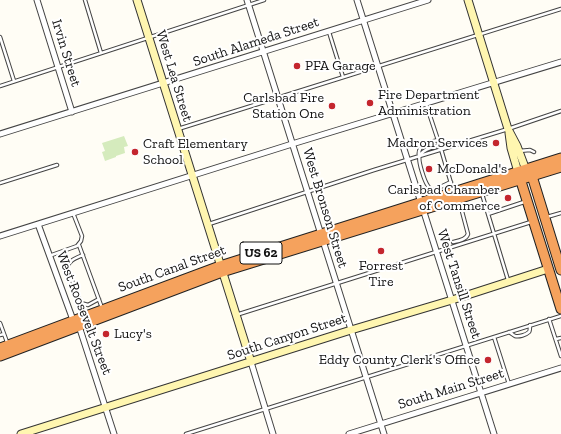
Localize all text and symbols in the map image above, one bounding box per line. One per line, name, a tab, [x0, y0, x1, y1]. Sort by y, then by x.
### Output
street label: South Alameda Street	[191, 14, 321, 70]
street label: Irvin Street	[48, 17, 84, 89]
street label: West Lea Street	[152, 28, 196, 124]
place label: PFA Garage	[305, 58, 376, 74]
marker: PFA Garage	[292, 61, 302, 71]
place label: Fire Department Administration	[378, 87, 479, 120]
place label: Carlsbad Fire Station One	[243, 90, 324, 122]
marker: Fire Department Administration	[365, 98, 375, 108]
marker: Carlsbad Fire Station One	[327, 101, 337, 111]
place label: Madron Services	[387, 135, 488, 151]
place label: Craft Elementary School	[143, 136, 248, 168]
marker: Madron Services	[491, 138, 501, 148]
street label: West Bronson Street	[299, 146, 351, 270]
marker: Craft Elementary School	[130, 147, 140, 157]
place label: McDonald's	[437, 161, 507, 177]
marker: McDonald's	[424, 164, 434, 174]
place label: Carlsbad Chamber of Commerce	[388, 182, 500, 214]
marker: Carlsbad Chamber of Commerce	[503, 193, 513, 203]
street label: West Tansill Street	[433, 227, 485, 341]
street label: South Canal Street	[116, 242, 228, 296]
road number: US 62	[240, 242, 282, 264]
marker: Forrest Tire	[376, 246, 386, 256]
street label: West Roosevelt Street	[53, 249, 115, 377]
place label: Forrest Tire	[359, 258, 403, 290]
street label: South Canyon Street	[225, 310, 349, 364]
place label: Lucy's	[114, 326, 152, 342]
marker: Lucy's	[101, 329, 111, 339]
place label: Eddy County Clerk's Office	[319, 352, 480, 368]
marker: Eddy County Clerk's Office	[483, 355, 493, 365]
street label: South Main Street	[396, 365, 506, 413]

